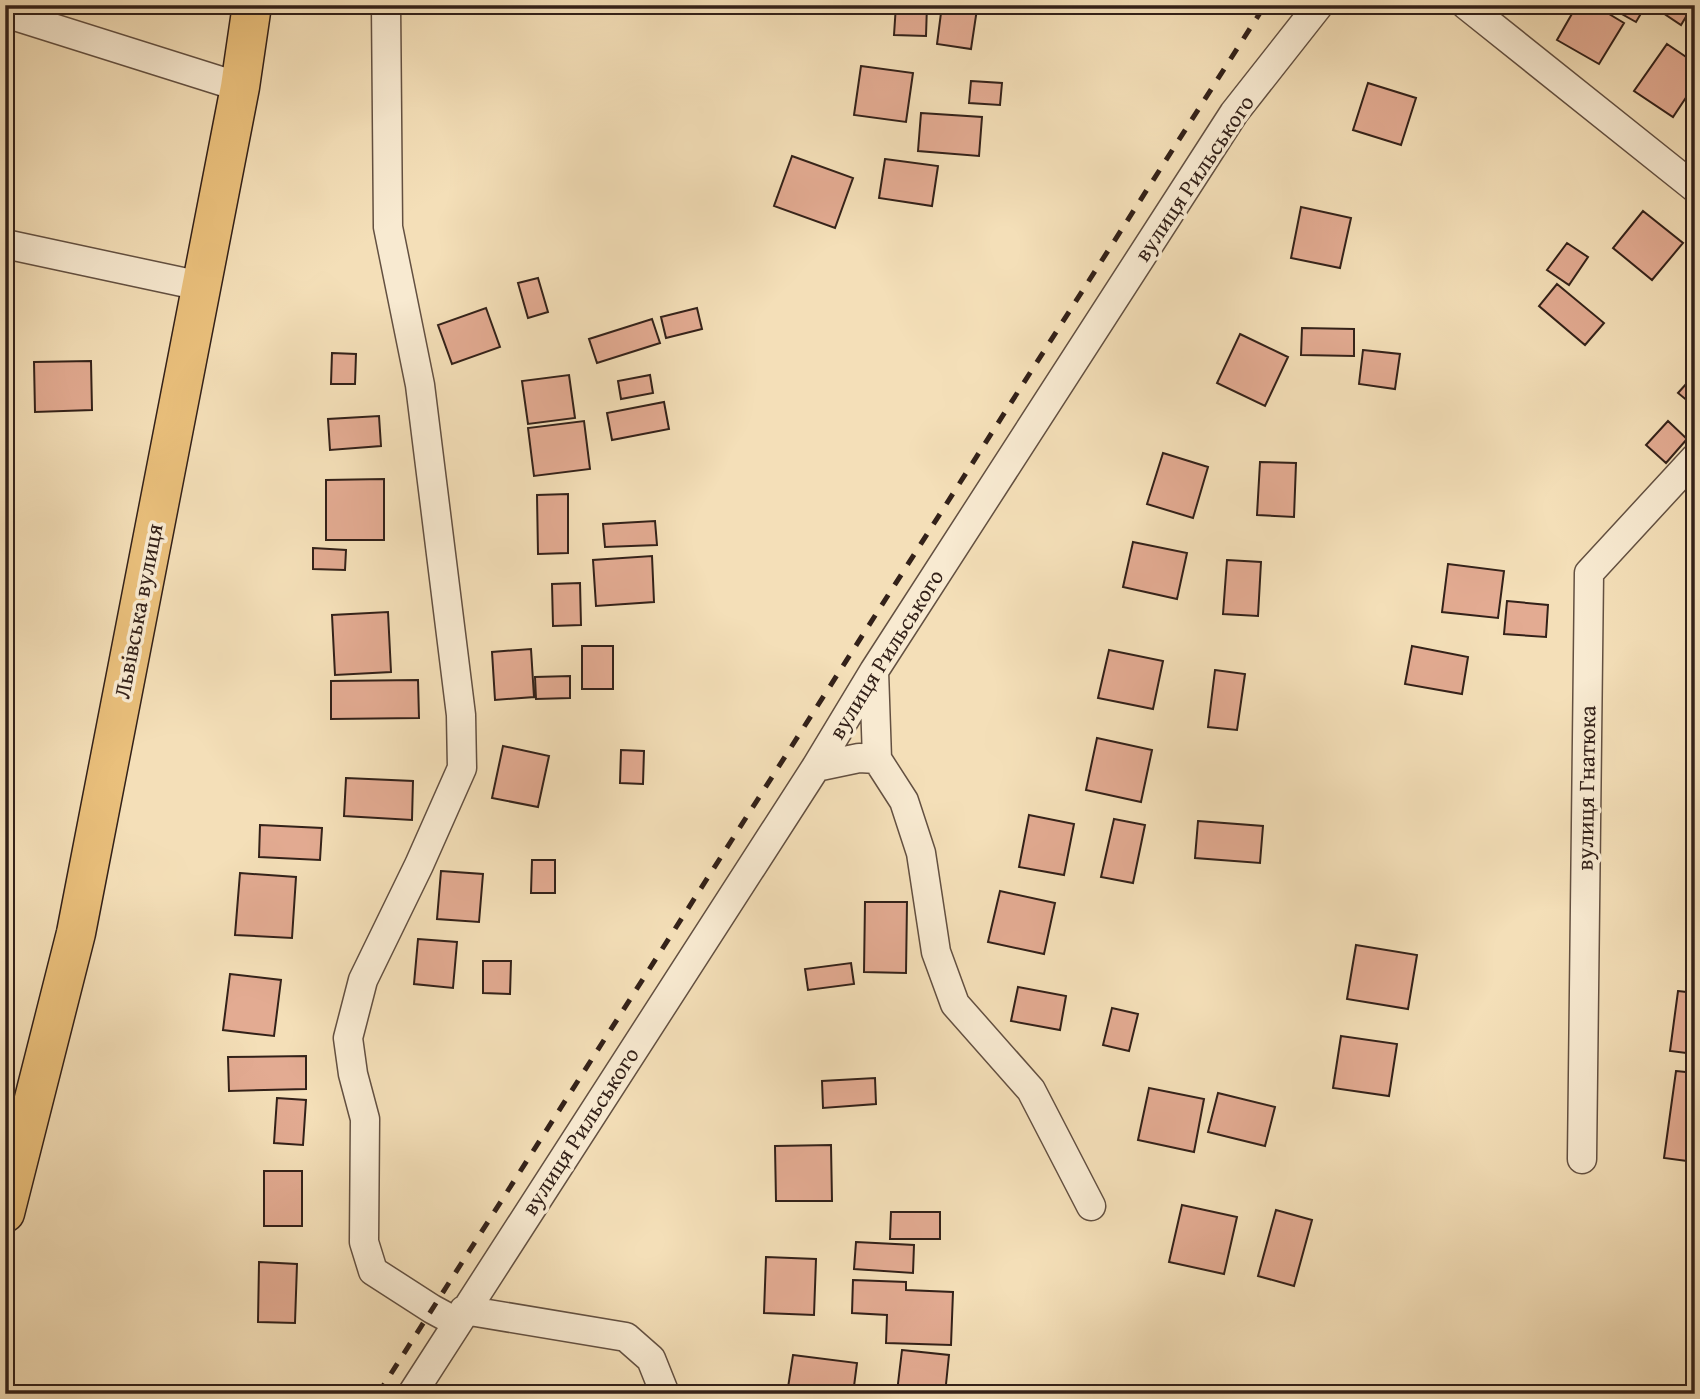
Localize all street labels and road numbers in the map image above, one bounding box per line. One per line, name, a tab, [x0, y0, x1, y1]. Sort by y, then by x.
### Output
street label: вулиця Рильського	[1125, 88, 1262, 268]
street label: Львівська вулиця	[104, 520, 171, 701]
street label: вулиця Рильського	[820, 562, 951, 745]
street label: вулиця Гнатюка	[1568, 705, 1603, 871]
street label: вулиця Рильського	[513, 1040, 646, 1221]

